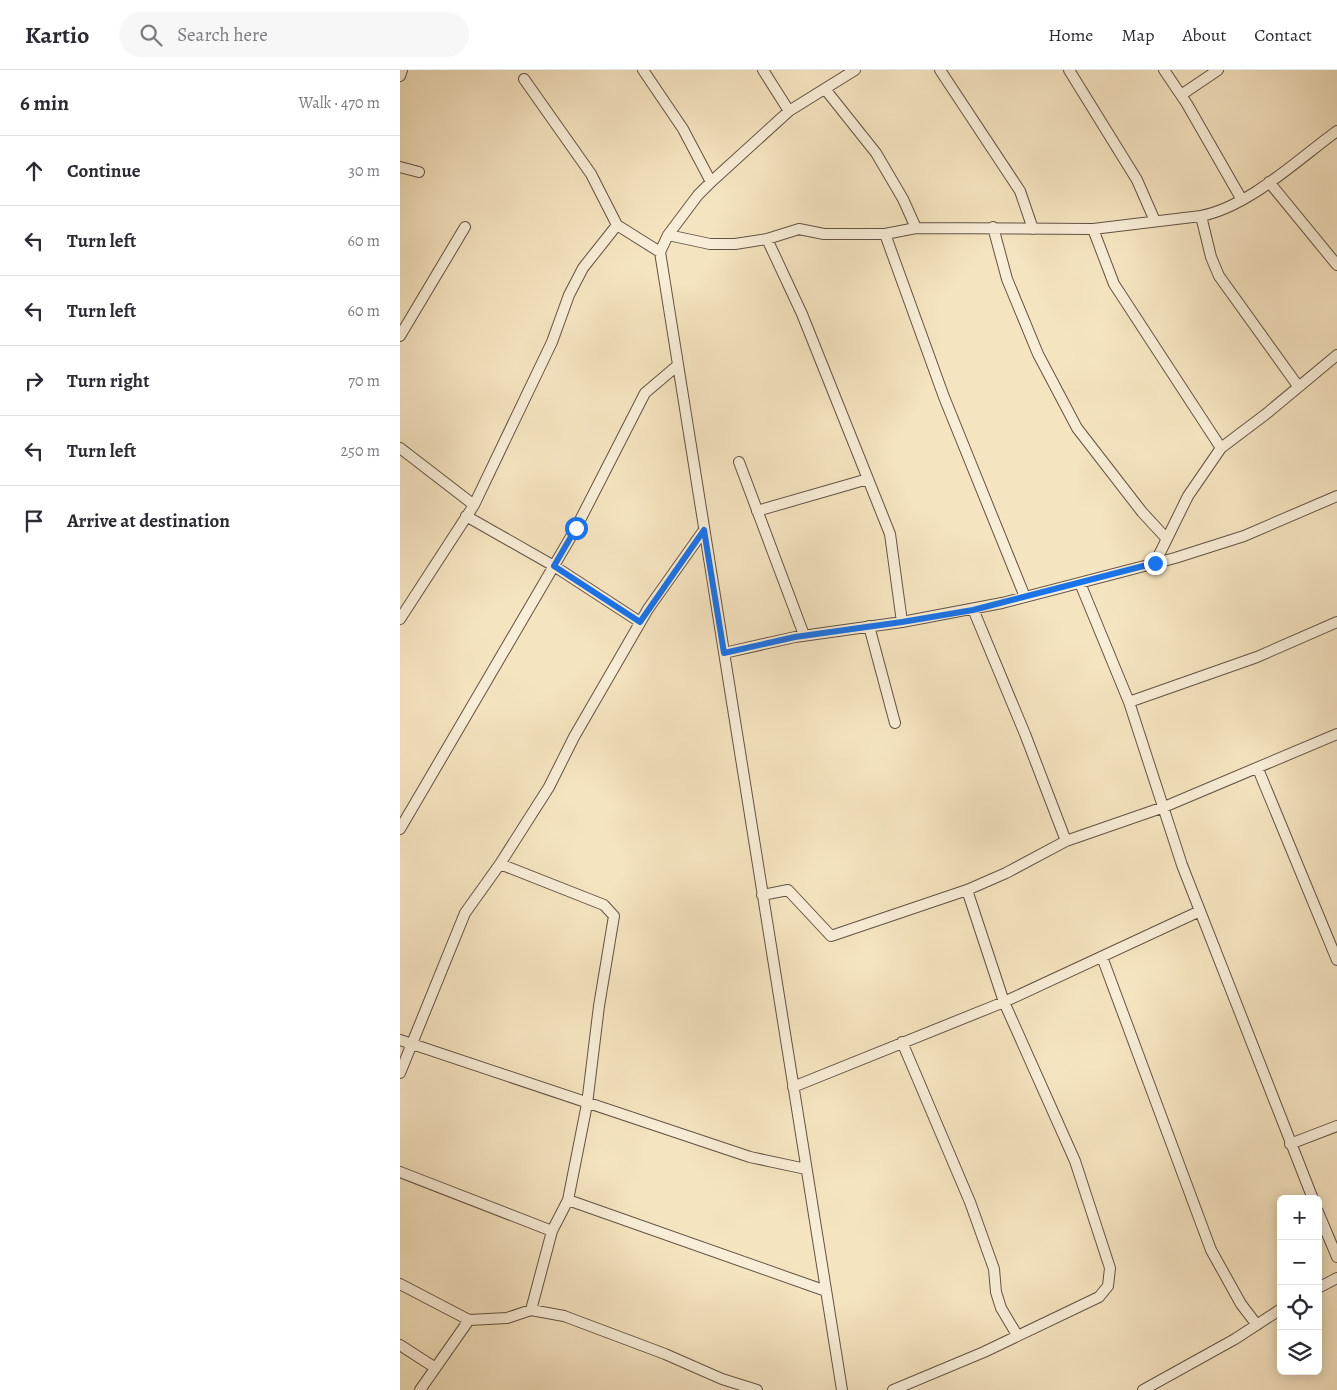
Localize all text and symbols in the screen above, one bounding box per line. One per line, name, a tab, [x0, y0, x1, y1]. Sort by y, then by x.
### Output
search box	[119, 12, 469, 57]
text: Kartio	[25, 19, 89, 51]
icon: search	[137, 21, 165, 49]
text: Search here	[177, 22, 268, 48]
text: Home	[1048, 23, 1093, 47]
text: Map	[1121, 23, 1154, 47]
text: About	[1182, 23, 1226, 47]
text: Contact	[1254, 23, 1312, 47]
text: 6 min	[20, 89, 69, 117]
text: Walk · 470 m	[299, 92, 380, 114]
icon: ahead	[20, 157, 48, 185]
text: Continue	[67, 158, 141, 184]
text: 30 m	[348, 160, 380, 182]
icon: left	[20, 227, 48, 255]
text: Turn left	[67, 228, 136, 254]
text: 60 m	[348, 230, 380, 252]
icon: left	[20, 297, 48, 325]
text: Turn left	[67, 298, 136, 324]
text: 60 m	[348, 300, 380, 322]
icon: right	[20, 367, 48, 395]
text: Turn right	[67, 368, 149, 394]
text: 70 m	[348, 370, 380, 392]
icon: left	[20, 437, 48, 465]
text: Turn left	[67, 438, 136, 464]
text: 250 m	[341, 440, 380, 462]
icon: arrive	[20, 507, 48, 535]
text: Arrive at destination	[67, 508, 230, 534]
route start	[565, 517, 588, 540]
route end	[1144, 552, 1167, 575]
map controls	[1277, 1195, 1322, 1375]
button: +	[1277, 1195, 1322, 1240]
button: −	[1277, 1240, 1322, 1285]
button: locate	[1277, 1285, 1322, 1330]
button: layers	[1277, 1330, 1322, 1375]

